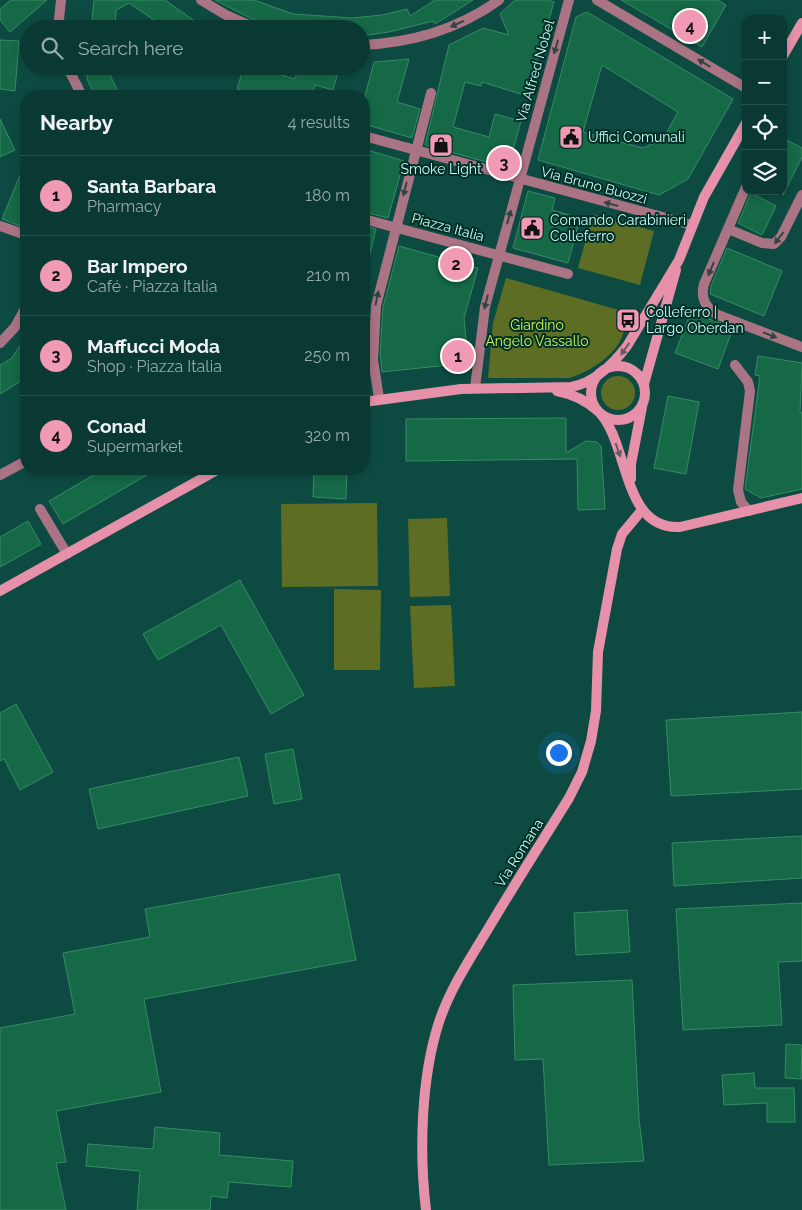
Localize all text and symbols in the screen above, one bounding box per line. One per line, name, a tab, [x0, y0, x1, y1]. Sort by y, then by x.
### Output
pin: 4	[674, 7, 706, 45]
map controls	[742, 15, 787, 195]
button: +	[742, 15, 787, 60]
street label: Via Alfred Nobel	[513, 18, 557, 124]
search box	[20, 20, 370, 75]
one-way arrow	[450, 21, 464, 29]
icon: search	[38, 34, 66, 62]
text: Search here	[78, 37, 184, 59]
one-way arrow	[552, 39, 560, 54]
one-way arrow	[697, 59, 710, 68]
button: −	[742, 60, 787, 105]
button: locate	[742, 105, 787, 150]
text: Nearby	[40, 110, 113, 135]
text: 4 results	[288, 113, 350, 132]
public building icon: Uffici Comunali	[558, 124, 584, 150]
place label: Uffici Comunali	[588, 129, 685, 145]
shop icon: Smoke Light	[428, 132, 454, 158]
pin: 3	[488, 144, 520, 182]
button: layers	[742, 150, 787, 195]
place label: Smoke Light	[400, 161, 482, 177]
street label: Via Bruno Buozzi	[539, 163, 649, 207]
text: Santa Barbara	[87, 175, 216, 197]
one-way arrow	[401, 181, 409, 196]
text: 1	[52, 186, 60, 205]
text: 180 m	[305, 186, 350, 205]
text: Pharmacy	[87, 197, 161, 216]
one-way arrow	[603, 199, 618, 207]
one-way arrow	[505, 209, 513, 224]
street label: Piazza Italia	[410, 210, 486, 244]
place label: Comando Carabinieri Colleferro	[550, 212, 686, 244]
public building icon: Comando Carabinieri Colleferro	[519, 215, 545, 241]
one-way arrow	[774, 231, 784, 244]
pin: 2	[440, 245, 472, 283]
text: Bar Impero	[87, 255, 188, 277]
one-way arrow	[707, 262, 715, 277]
text: 2	[51, 266, 61, 285]
text: 210 m	[306, 266, 350, 285]
text: Café · Piazza Italia	[87, 277, 217, 296]
one-way arrow	[373, 291, 381, 306]
one-way arrow	[482, 294, 490, 309]
place label: Colleferro | Largo Oberdan	[646, 304, 744, 336]
bus stop icon: Colleferro | Largo Oberdan	[615, 307, 641, 333]
park label: Giardino Angelo Vassallo	[485, 317, 589, 349]
one-way arrow	[762, 331, 777, 339]
text: Maffucci Moda	[87, 335, 220, 357]
pin: 1	[442, 337, 474, 375]
one-way arrow	[620, 343, 630, 356]
text: 3	[52, 346, 60, 365]
text: 250 m	[304, 346, 350, 365]
text: Shop · Piazza Italia	[87, 357, 222, 376]
text: Conad	[87, 415, 146, 437]
text: 4	[51, 426, 61, 445]
text: 320 m	[305, 426, 350, 445]
text: Supermarket	[87, 437, 183, 456]
one-way arrow	[615, 442, 622, 457]
your location	[546, 740, 572, 766]
street label: Via Romana	[492, 816, 546, 890]

